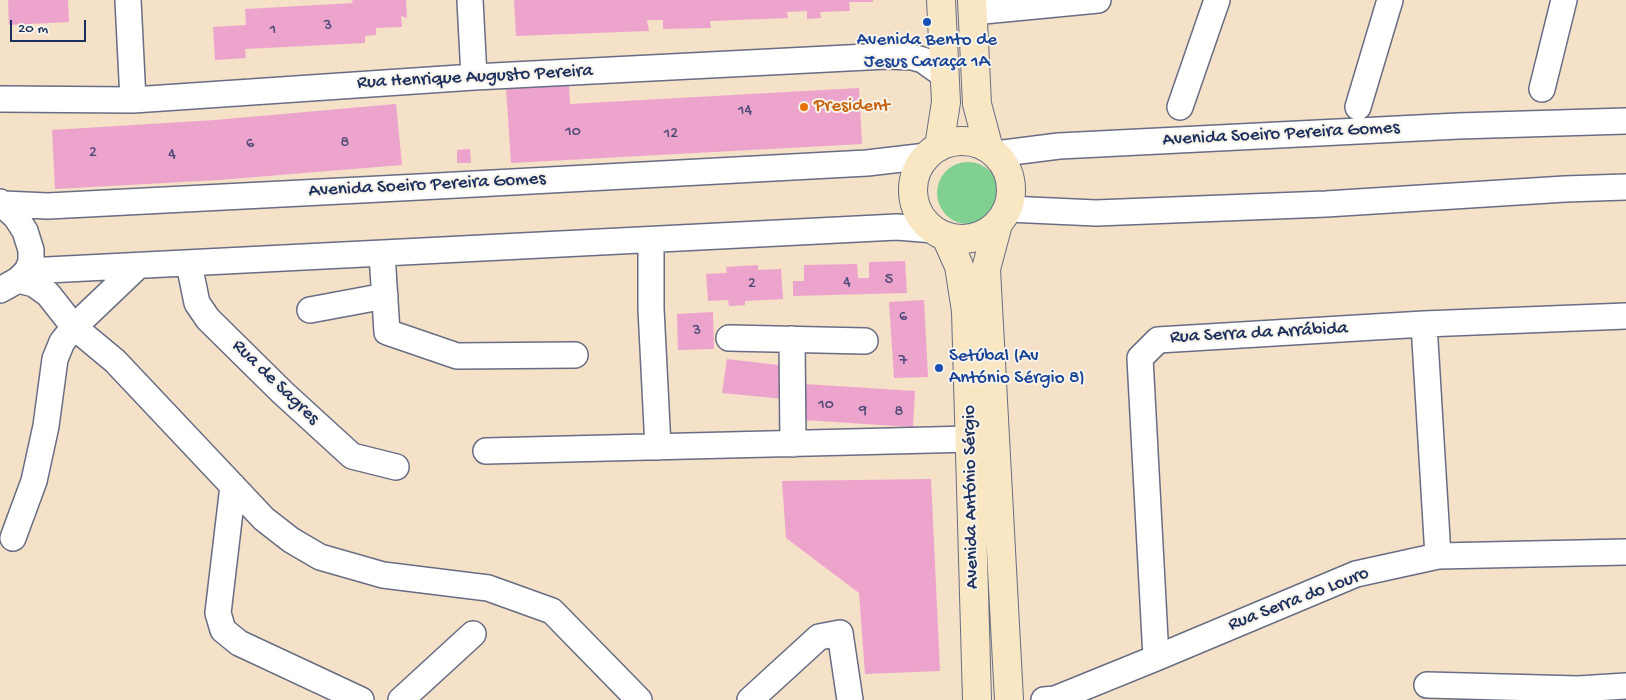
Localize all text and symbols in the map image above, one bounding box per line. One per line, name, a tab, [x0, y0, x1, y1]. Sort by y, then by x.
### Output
scale bar	[12, 10, 89, 42]
marker: Avenida Bento de Jesus Caraça 1A	[921, 16, 933, 28]
house number: 3	[324, 17, 332, 37]
text: 20 m	[18, 20, 48, 38]
house number: 1	[270, 21, 276, 41]
place label: Avenida Bento de Jesus Caraça 1A	[857, 30, 997, 74]
street label: Rua Henrique Augusto Pereira	[356, 60, 594, 96]
place label: President	[814, 96, 890, 118]
marker: President	[798, 101, 810, 113]
house number: 14	[738, 102, 752, 122]
street label: Avenida Soeiro Pereira Gomes	[1162, 117, 1400, 153]
house number: 10	[565, 123, 581, 143]
house number: 12	[664, 125, 678, 145]
house number: 8	[341, 134, 349, 154]
house number: 6	[246, 135, 254, 155]
house number: 2	[89, 144, 97, 164]
house number: 4	[168, 146, 176, 166]
street label: Avenida Soeiro Pereira Gomes	[308, 168, 546, 204]
house number: 5	[885, 271, 893, 291]
house number: 4	[843, 274, 851, 294]
house number: 2	[748, 275, 756, 295]
house number: 6	[899, 308, 907, 328]
street label: Rua Serra da Arrábida	[1169, 318, 1349, 350]
house number: 3	[693, 322, 701, 342]
street label: Rua de Sagres	[226, 336, 324, 430]
place label: Setúbal (Av António Sérgio 8)	[949, 346, 1085, 390]
house number: 7	[899, 352, 907, 372]
marker: Setúbal (Av António Sérgio 8)	[933, 362, 945, 374]
house number: 10	[818, 396, 834, 416]
house number: 9	[859, 402, 867, 422]
house number: 8	[895, 403, 903, 423]
street label: Avenida António Sérgio	[959, 405, 985, 589]
street label: Rua Serra do Louro	[1225, 563, 1373, 637]

